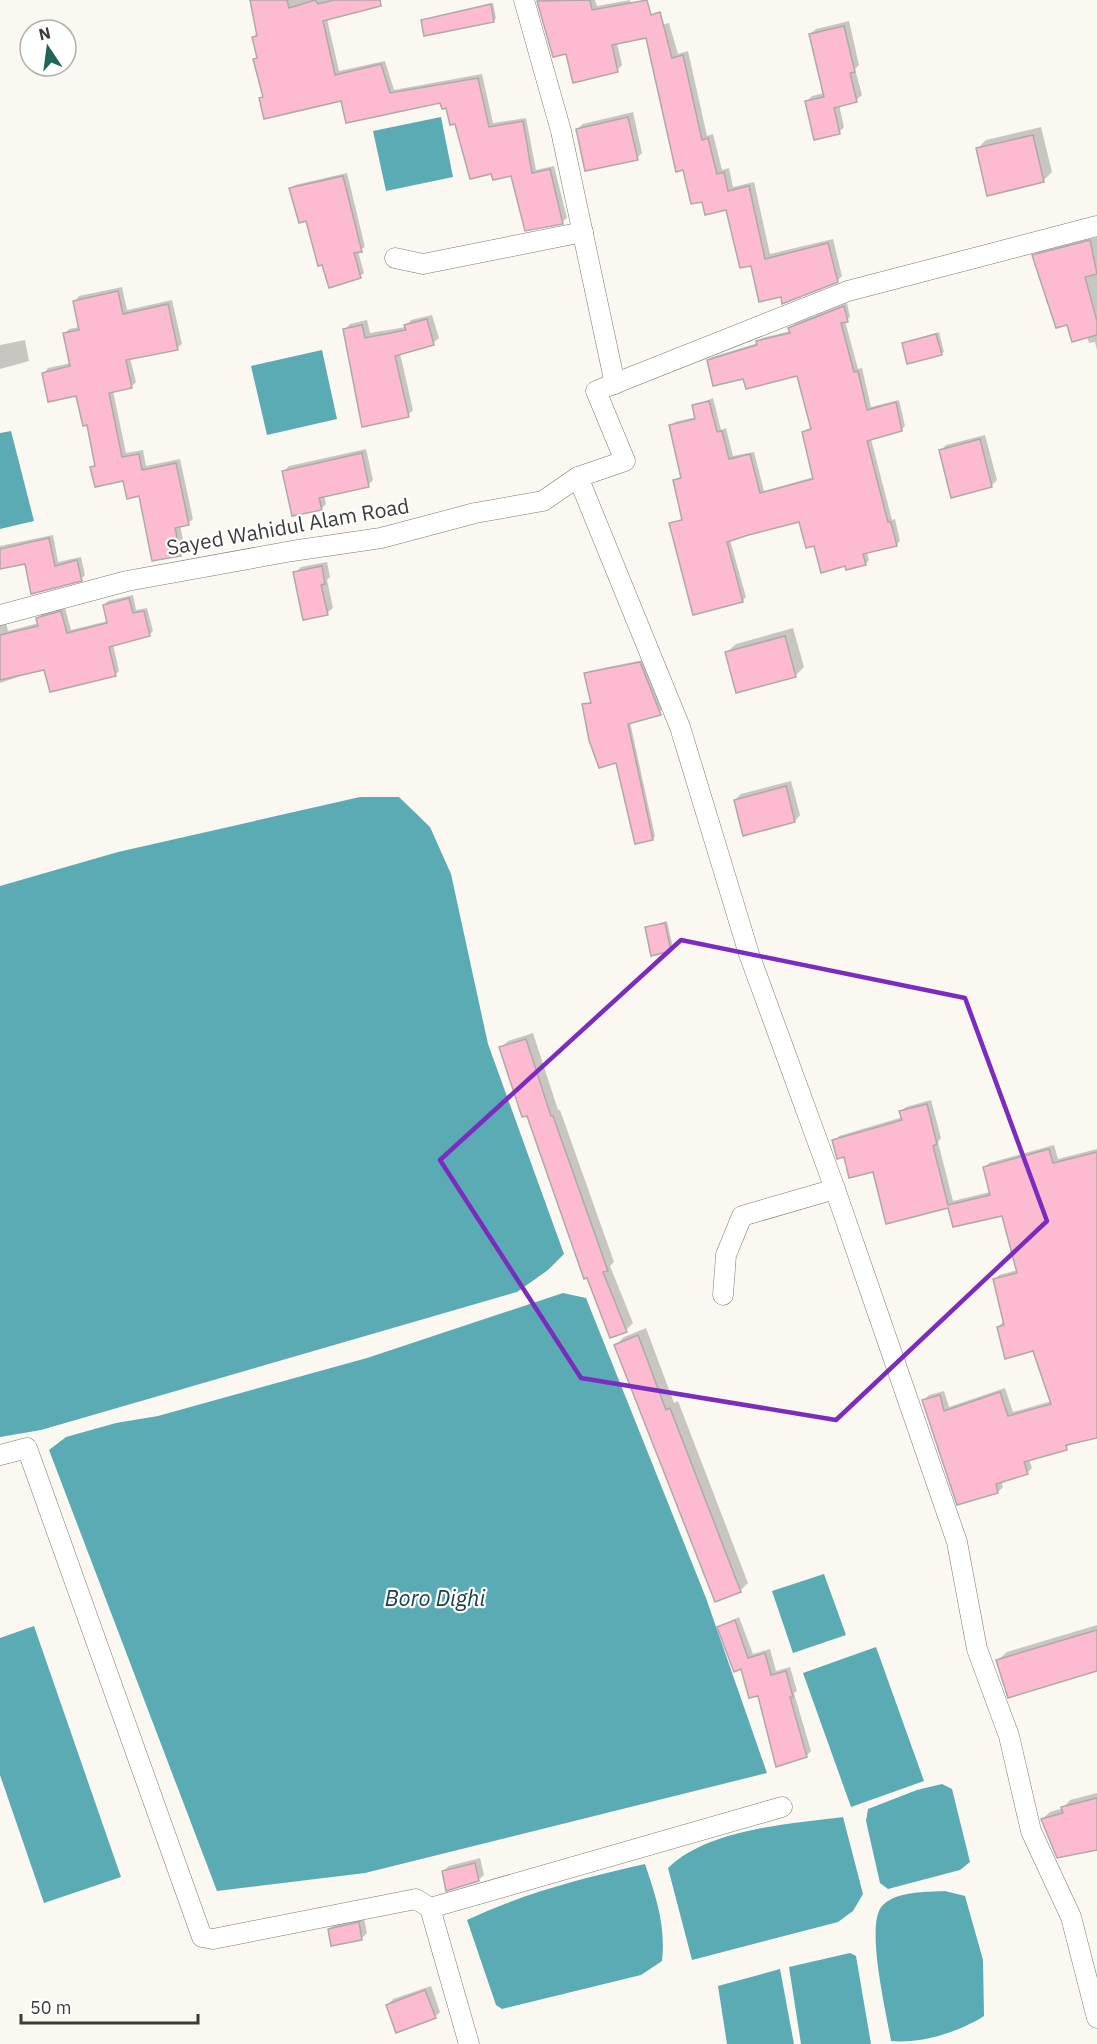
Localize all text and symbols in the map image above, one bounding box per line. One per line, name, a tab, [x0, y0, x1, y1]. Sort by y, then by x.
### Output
north arrow	[18, 18, 78, 78]
text: N	[37, 22, 53, 44]
street label: Sayed Wahidul Alam Road	[164, 491, 411, 561]
water label: Boro Dighi	[385, 1583, 485, 1612]
scale bar	[21, 1987, 198, 2025]
text: 50 m	[30, 1996, 72, 2019]

